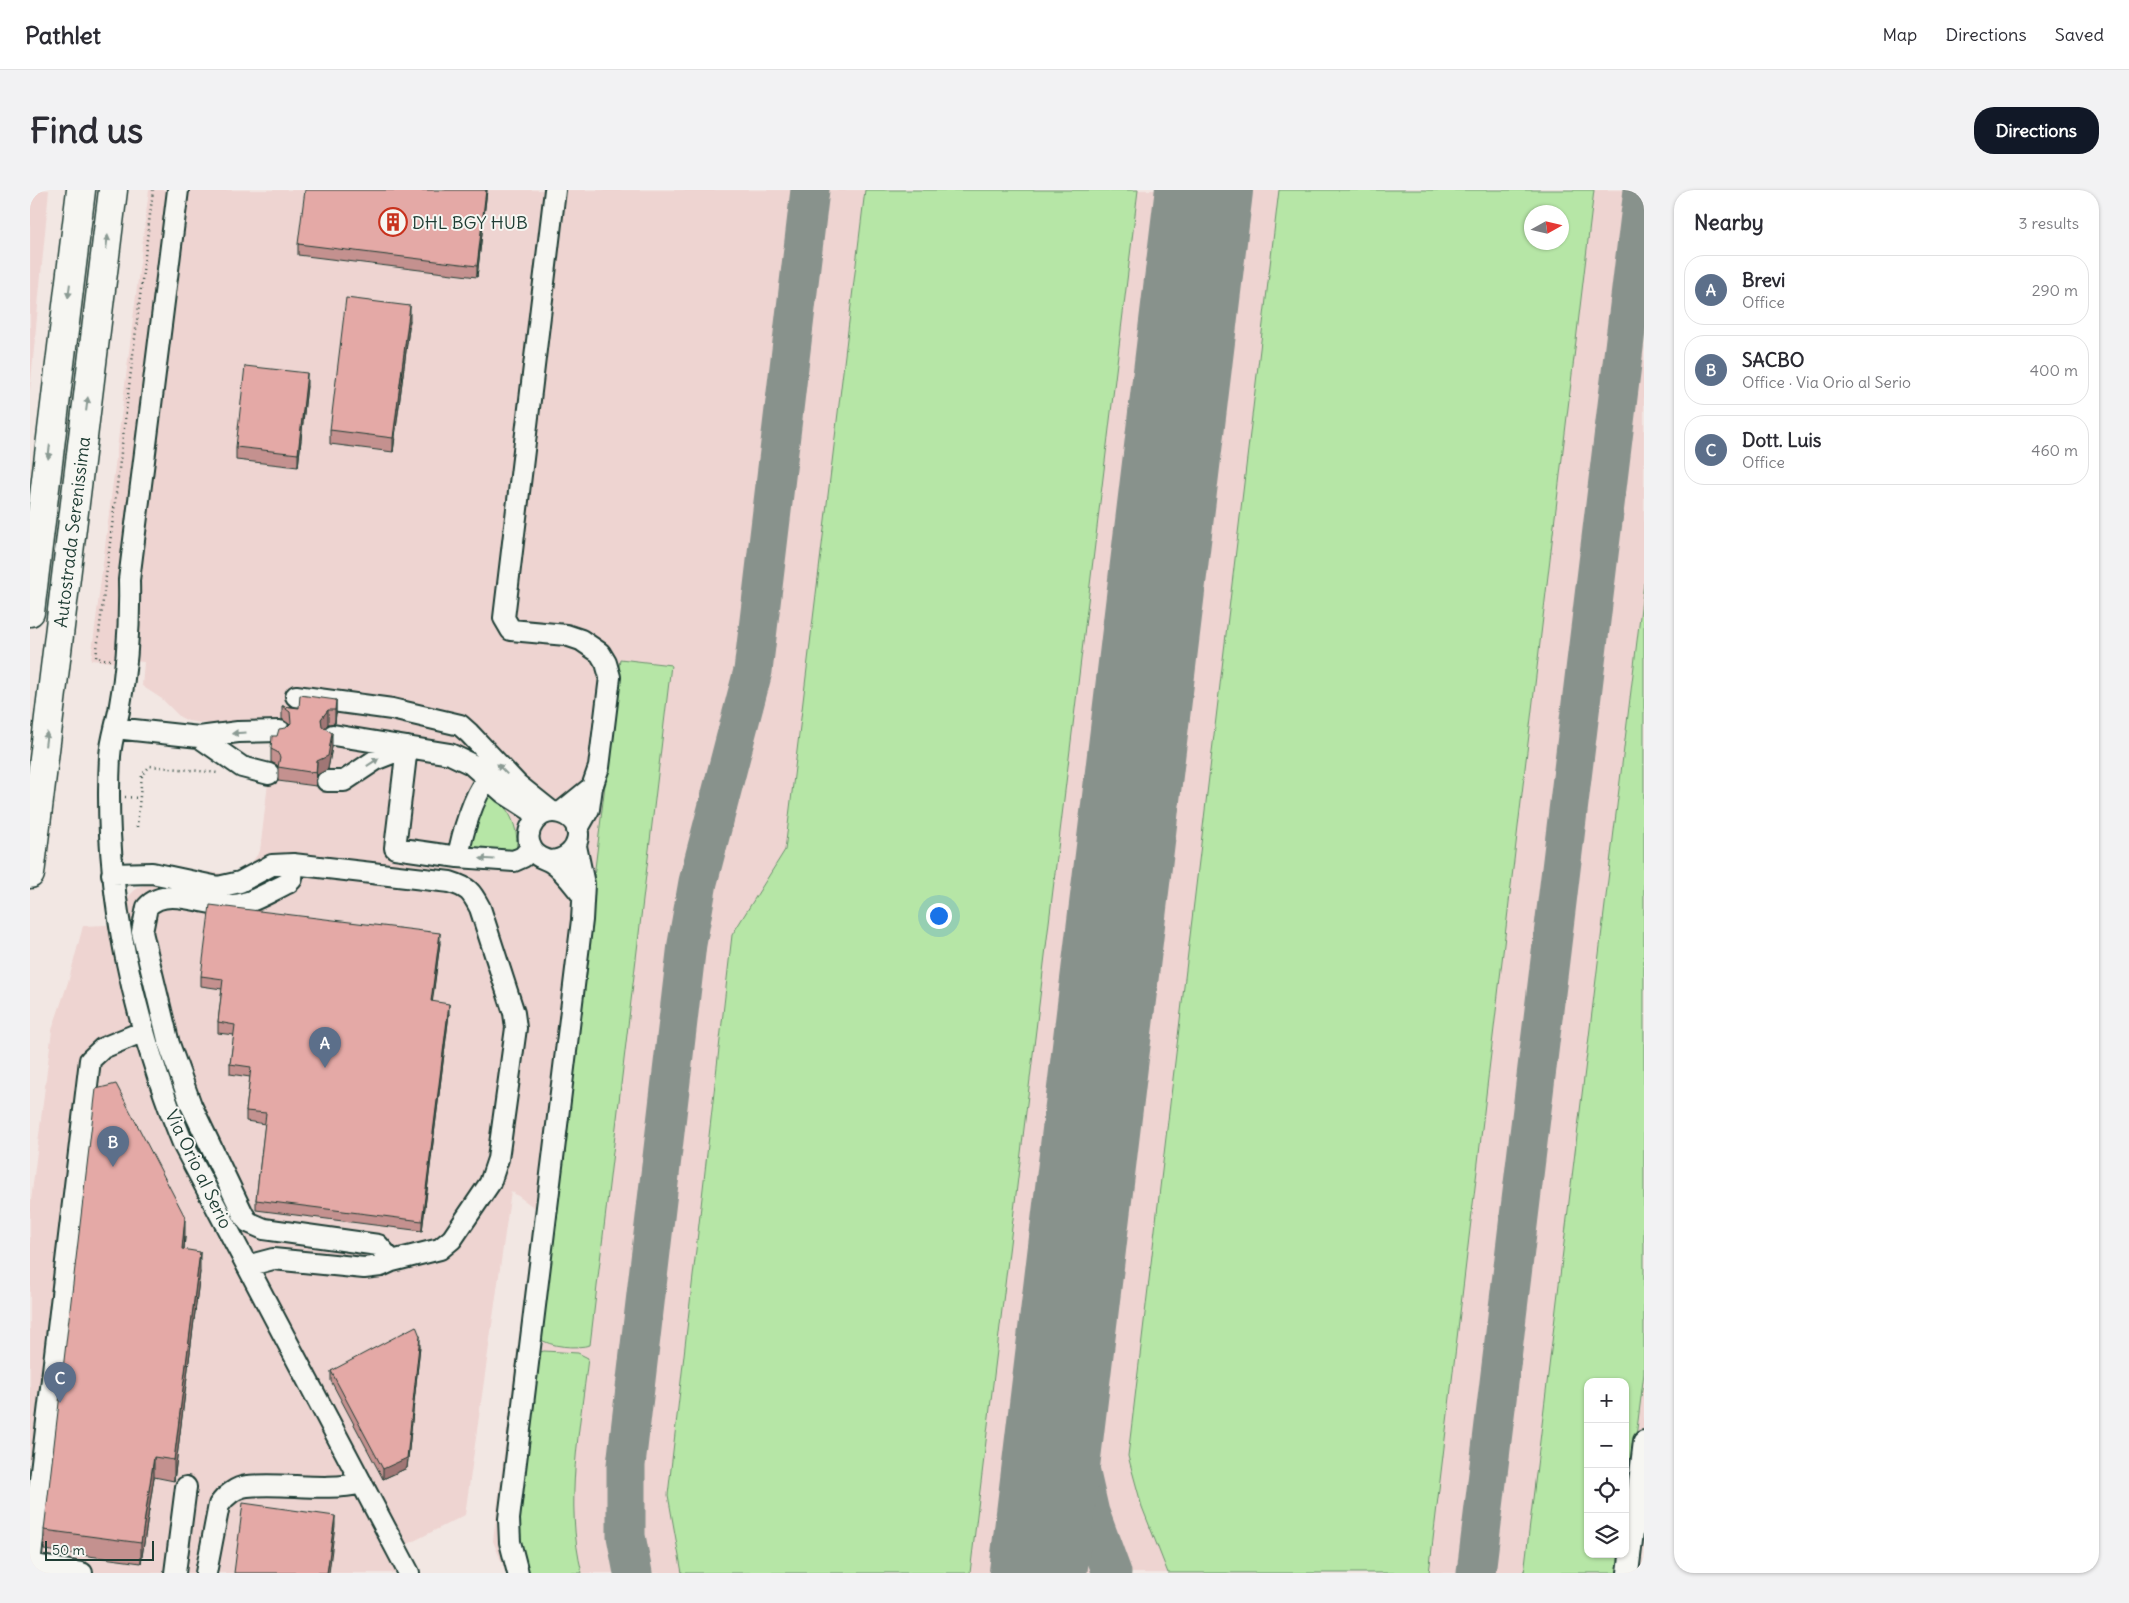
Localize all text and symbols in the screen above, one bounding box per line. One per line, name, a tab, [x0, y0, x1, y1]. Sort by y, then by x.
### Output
text: Pathlet	[25, 20, 101, 50]
text: Map	[1882, 23, 1917, 46]
text: Directions	[1945, 23, 2027, 46]
text: Saved	[2055, 23, 2104, 46]
button: Directions	[1974, 107, 2099, 154]
text: Find us	[30, 108, 143, 152]
north arrow	[1524, 205, 1569, 250]
building icon: DHL BGY HUB	[378, 207, 408, 237]
text: Nearby	[1694, 209, 1764, 236]
place label: DHL BGY HUB	[412, 211, 528, 234]
text: 3 results	[2019, 213, 2079, 233]
one-way arrow	[103, 234, 111, 250]
text: Brevi	[1742, 268, 1785, 292]
text: A	[1706, 280, 1716, 300]
text: 290 m	[2032, 280, 2078, 300]
one-way arrow	[65, 283, 73, 299]
text: Office	[1742, 292, 1785, 312]
text: SACBO	[1742, 348, 1804, 372]
text: B	[1706, 360, 1716, 380]
text: 400 m	[2030, 360, 2078, 380]
text: Office · Via Orio al Serio	[1742, 372, 1911, 392]
one-way arrow	[83, 395, 91, 411]
text: Dott. Luis	[1742, 428, 1821, 452]
street label: Autostrada Serenissima	[49, 435, 95, 629]
text: C	[1706, 440, 1716, 460]
text: 460 m	[2031, 440, 2078, 460]
one-way arrow	[45, 444, 53, 460]
text: Office	[1742, 452, 1785, 472]
one-way arrow	[231, 729, 247, 737]
one-way arrow	[42, 730, 50, 746]
one-way arrow	[366, 757, 379, 767]
one-way arrow	[496, 763, 508, 775]
one-way arrow	[479, 855, 495, 863]
your location	[926, 903, 952, 929]
pin: A	[309, 1027, 341, 1068]
street label: Via Orio al Serio	[160, 1106, 238, 1232]
pin: B	[97, 1126, 129, 1167]
pin: C	[44, 1362, 76, 1403]
map controls	[1584, 1378, 1629, 1558]
button: +	[1584, 1378, 1629, 1423]
button: −	[1584, 1423, 1629, 1468]
button: locate	[1584, 1468, 1629, 1513]
button: layers	[1584, 1513, 1629, 1558]
scale bar	[45, 1538, 154, 1561]
text: 50 m	[52, 1541, 85, 1559]

